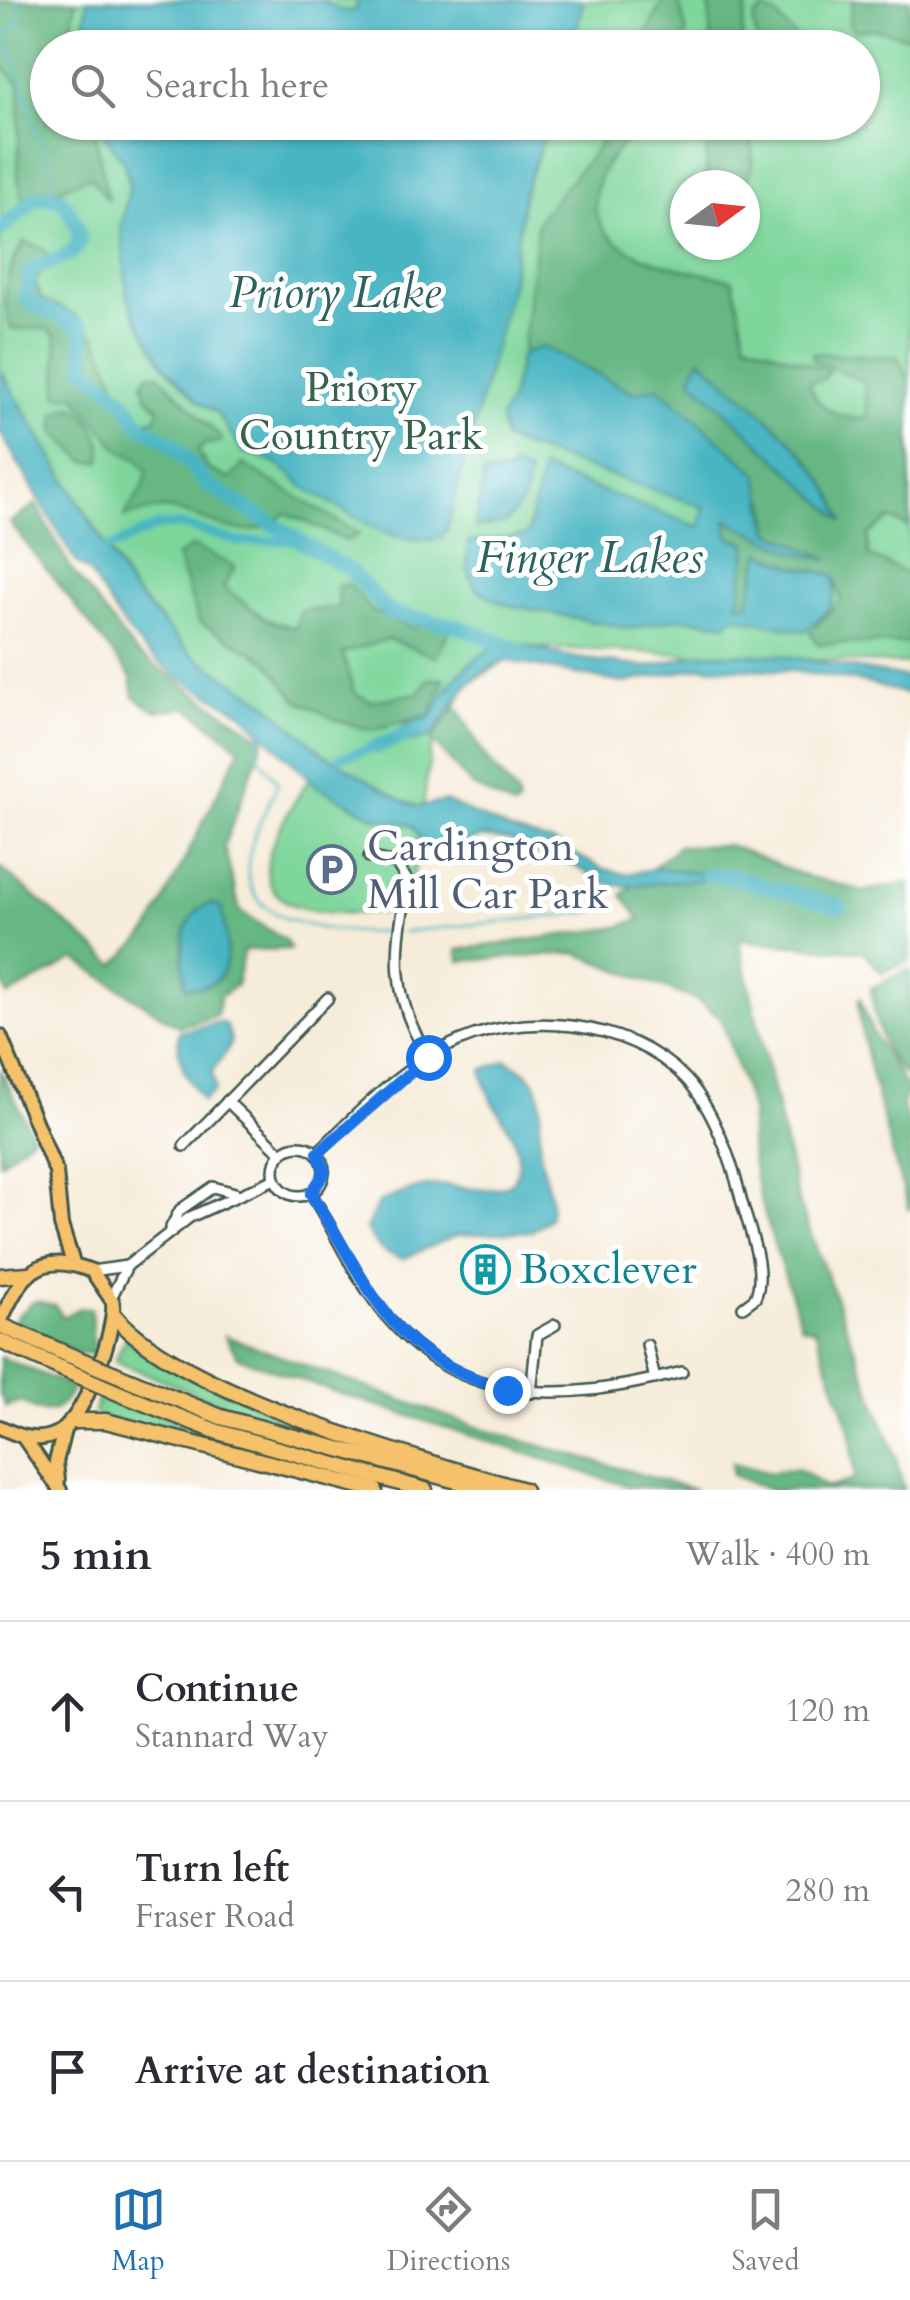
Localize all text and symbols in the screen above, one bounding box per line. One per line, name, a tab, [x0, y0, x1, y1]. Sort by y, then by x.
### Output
search box	[30, 30, 880, 140]
icon: search	[65, 58, 120, 113]
text: Search here	[145, 59, 329, 111]
north arrow	[670, 170, 760, 260]
water label: Priory Lake	[229, 262, 442, 323]
park label: Priory Country Park	[239, 359, 484, 464]
water label: Finger Lakes	[477, 527, 703, 588]
place label: Cardington Mill Car Park	[367, 818, 609, 923]
parking icon: Cardington Mill Car Park	[306, 844, 358, 896]
route start	[406, 1035, 452, 1081]
place label: Boxclever	[520, 1241, 697, 1298]
building icon: Boxclever	[459, 1243, 511, 1295]
route end	[485, 1368, 531, 1414]
text: 5 min	[40, 1527, 152, 1584]
text: Walk · 400 m	[685, 1533, 870, 1577]
text: Continue	[135, 1663, 299, 1715]
icon: ahead	[40, 1684, 95, 1739]
text: 120 m	[785, 1689, 870, 1733]
text: Stannard Way	[135, 1715, 329, 1759]
text: Turn left	[135, 1843, 289, 1895]
icon: left	[40, 1864, 95, 1919]
text: 280 m	[785, 1869, 870, 1913]
text: Fraser Road	[135, 1895, 295, 1939]
icon: arrive	[40, 2044, 95, 2099]
text: Arrive at destination	[135, 2045, 490, 2097]
tab: Map	[111, 2182, 166, 2280]
tab: Directions	[387, 2182, 510, 2280]
tab: Saved	[731, 2182, 799, 2280]

